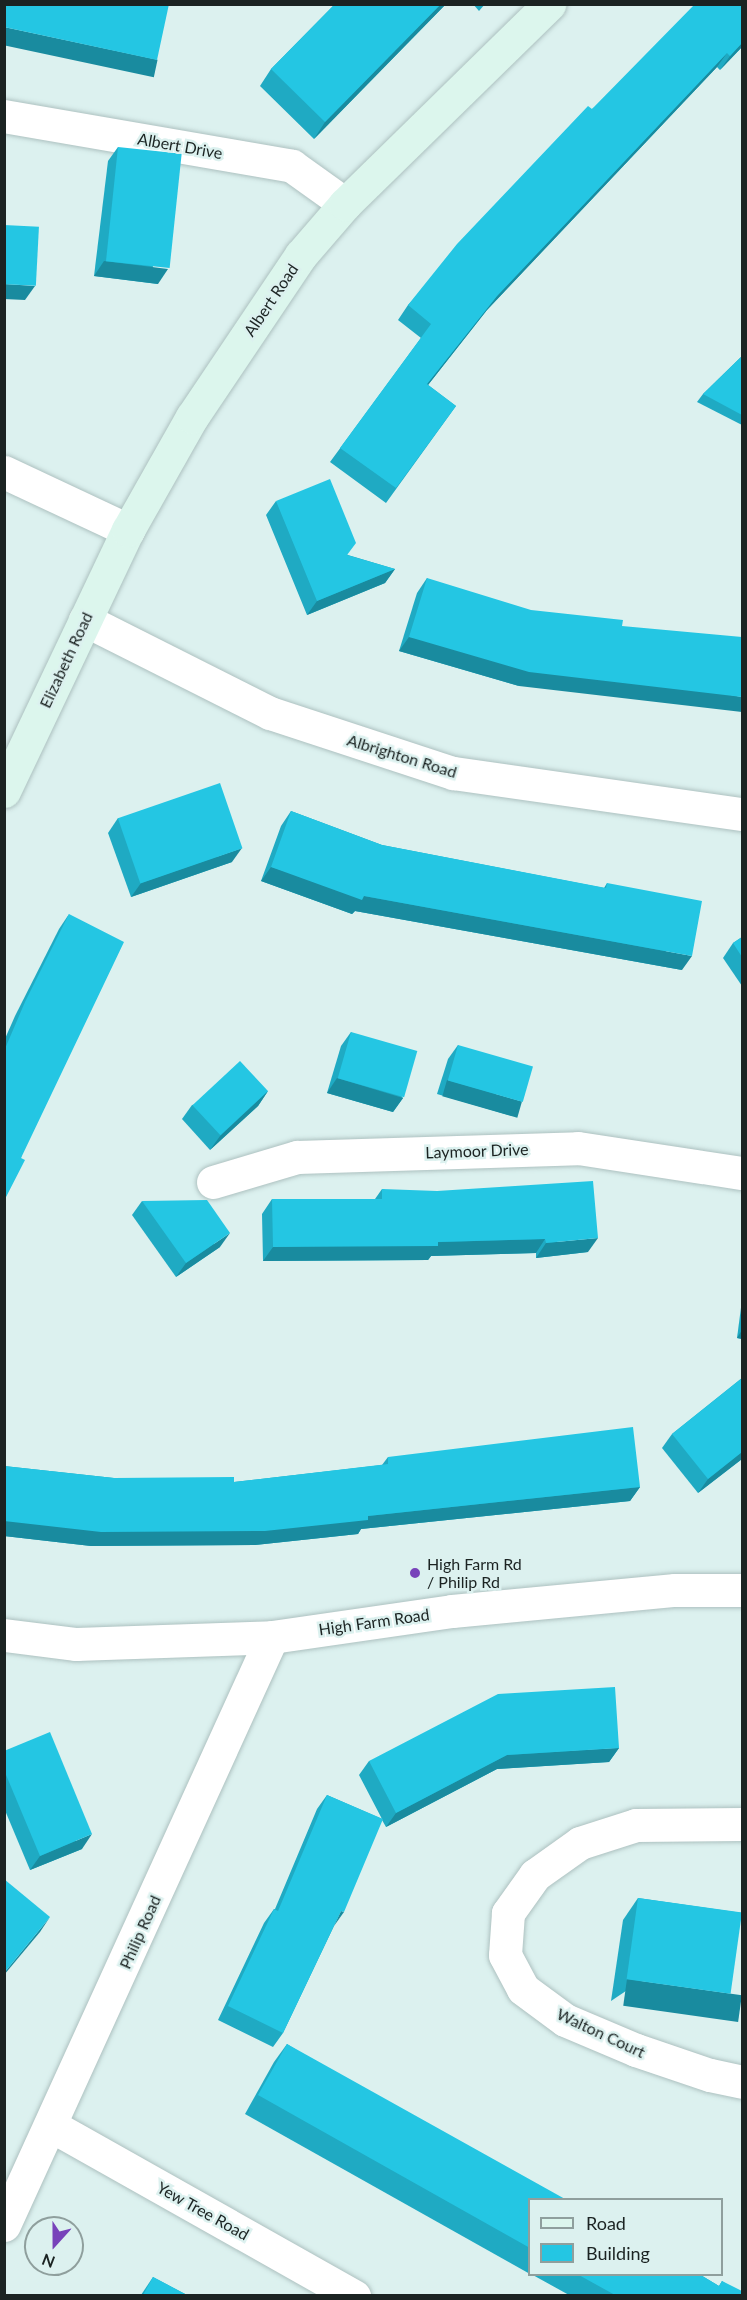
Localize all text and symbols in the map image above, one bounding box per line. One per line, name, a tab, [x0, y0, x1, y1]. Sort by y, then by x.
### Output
street label: Albert Drive	[136, 129, 224, 163]
street label: Albert Road	[240, 260, 302, 340]
street label: Elizabeth Road	[35, 609, 97, 711]
street label: Albrighton Road	[345, 730, 459, 782]
street label: Laymoor Drive	[425, 1140, 529, 1162]
place label: High Farm Rd / Philip Rd	[427, 1554, 522, 1592]
marker: High Farm Rd / Philip Rd	[408, 1566, 422, 1580]
street label: High Farm Road	[317, 1605, 431, 1639]
street label: Philip Road	[115, 1892, 165, 1972]
street label: Walton Court	[554, 2004, 648, 2062]
street label: Yew Tree Road	[153, 2178, 253, 2244]
legend	[528, 2198, 723, 2276]
text: Road	[586, 2212, 626, 2234]
north arrow	[24, 2216, 84, 2276]
text: Building	[586, 2242, 650, 2264]
text: N	[39, 2250, 57, 2272]

